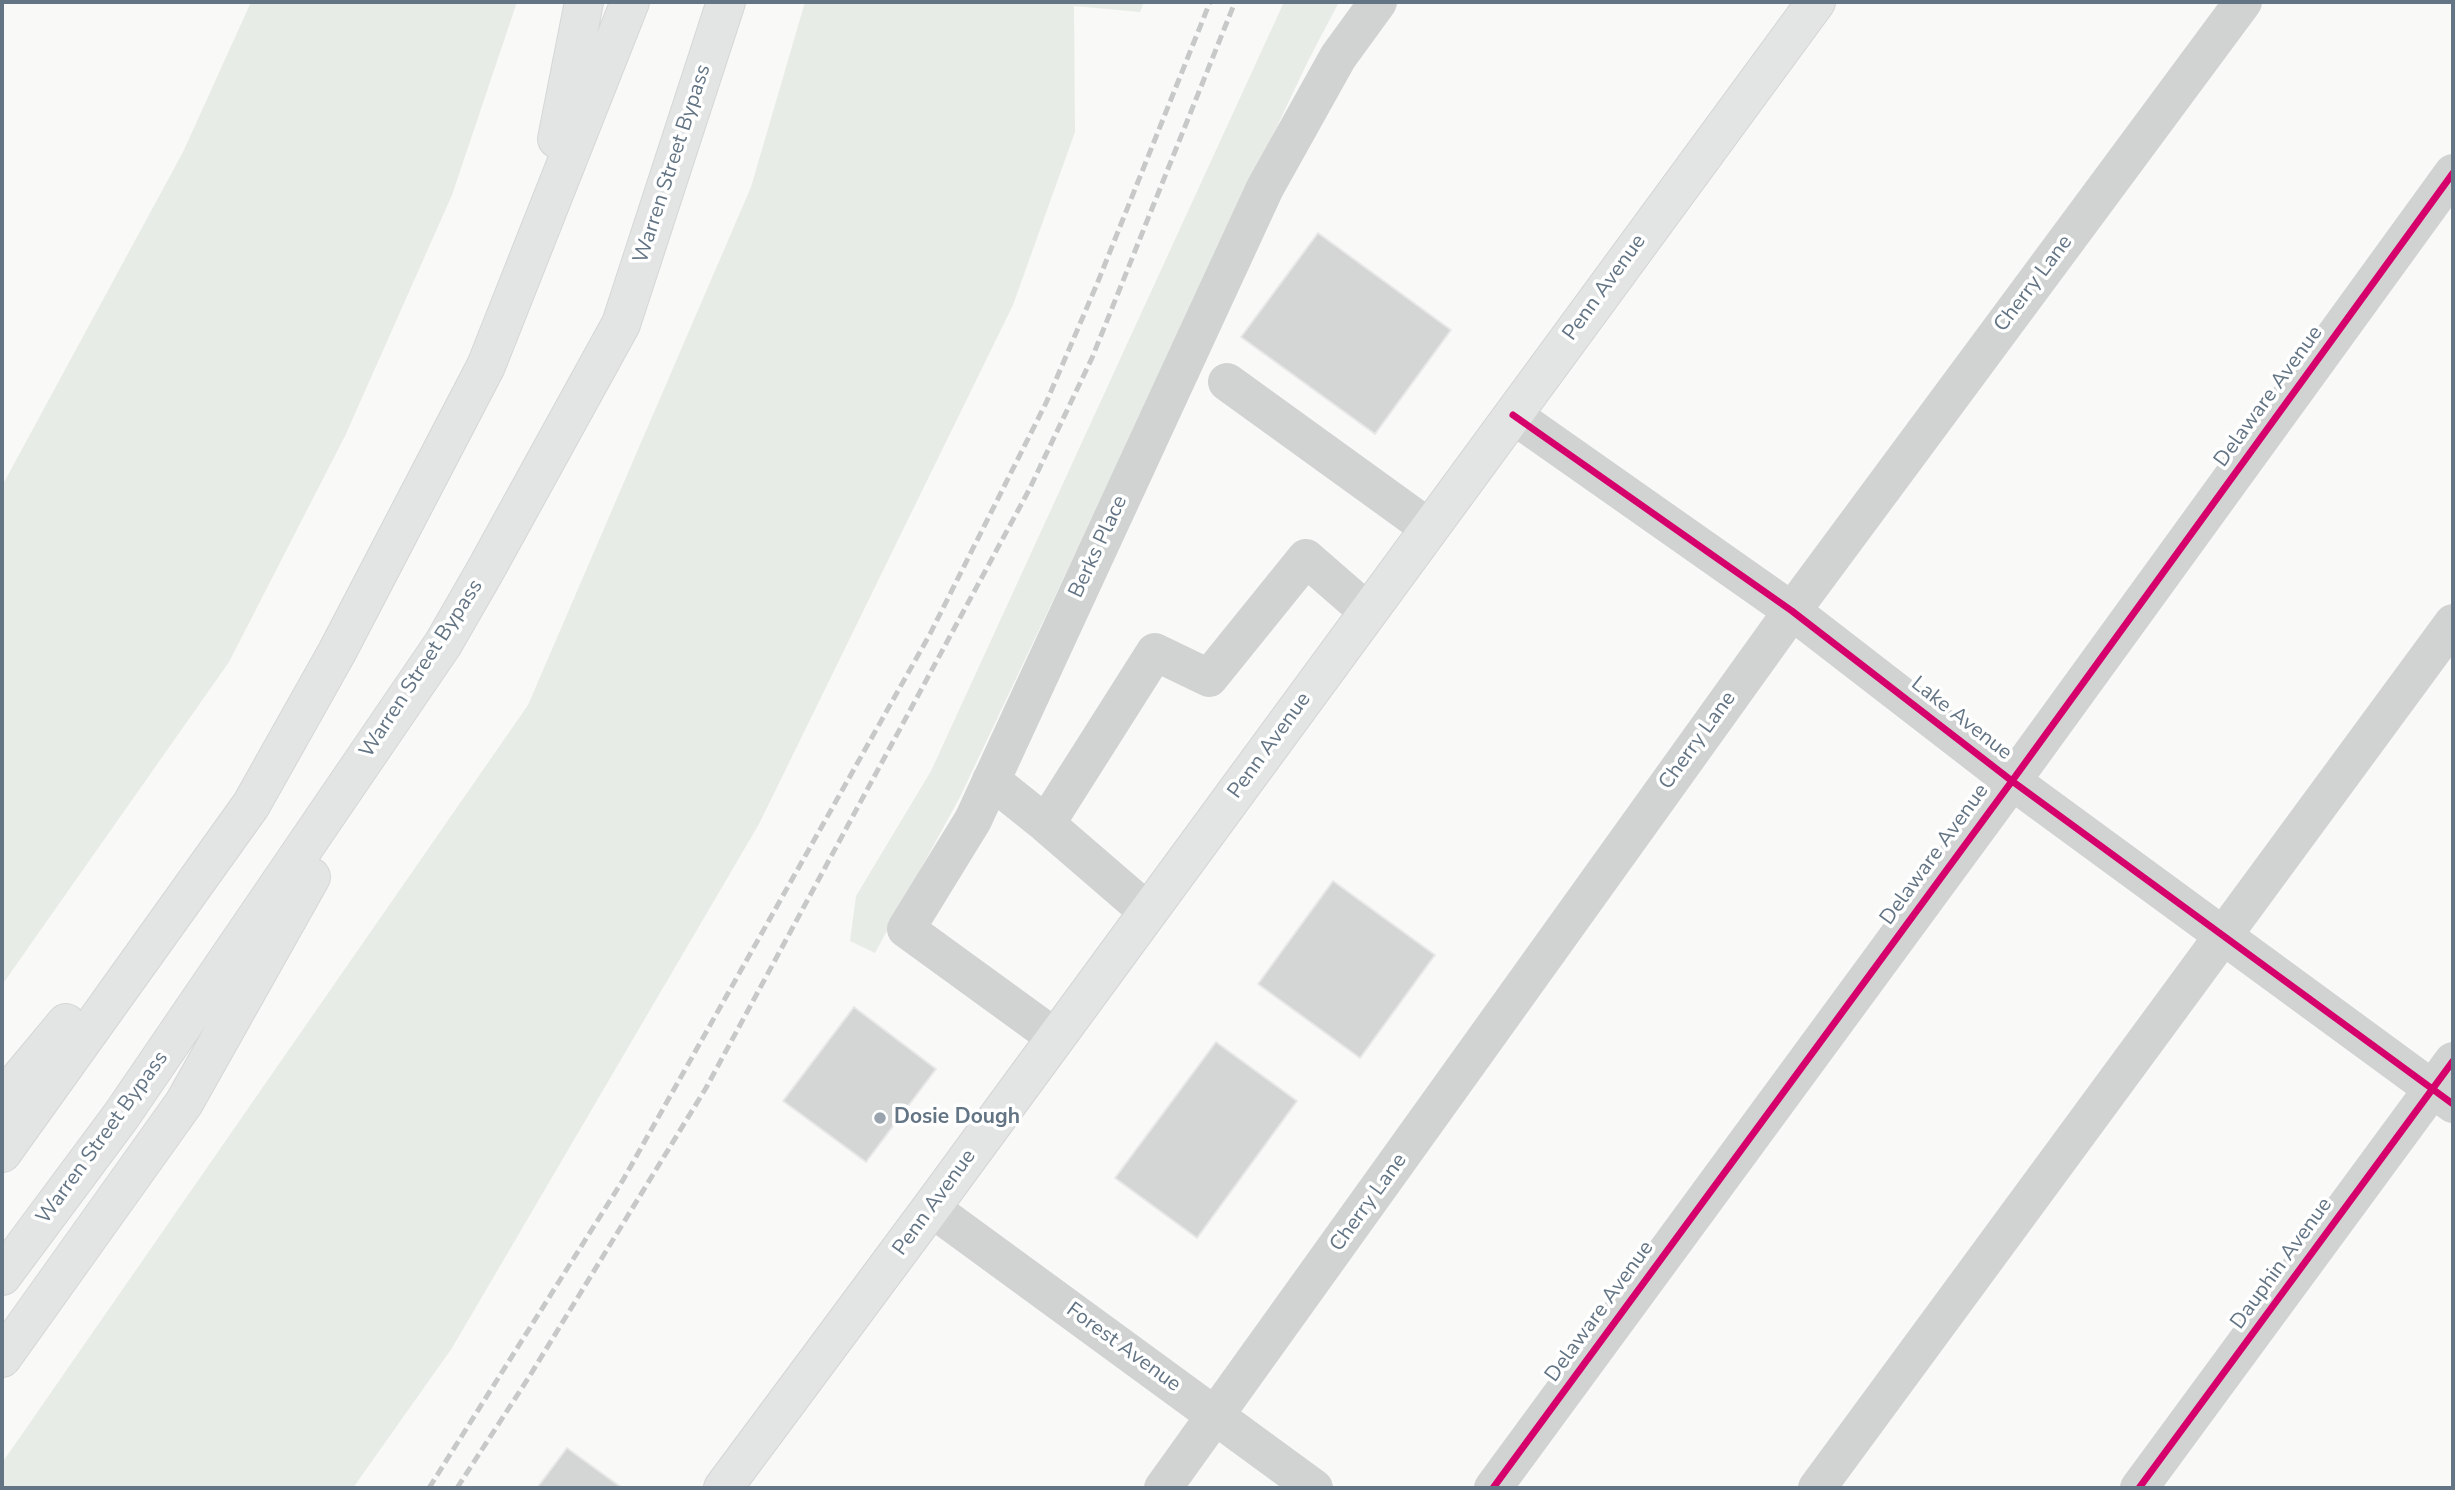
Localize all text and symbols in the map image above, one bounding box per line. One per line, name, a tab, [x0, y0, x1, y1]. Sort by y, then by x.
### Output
street label: Warren Street Bypass	[629, 61, 717, 267]
street label: Penn Avenue	[1558, 230, 1652, 346]
street label: Cherry Lane	[1989, 231, 2079, 337]
street label: Delaware Avenue	[2209, 322, 2329, 472]
street label: Berks Place	[1064, 492, 1134, 602]
street label: Warren Street Bypass	[355, 575, 489, 763]
street label: Lake Avenue	[1906, 672, 2016, 766]
street label: Cherry Lane	[1654, 687, 1742, 795]
street label: Penn Avenue	[1223, 688, 1317, 804]
street label: Delaware Avenue	[1875, 780, 1995, 930]
street label: Warren Street Bypass	[32, 1047, 174, 1229]
place label: Dosie Dough	[894, 1105, 1020, 1131]
marker: Dosie Dough	[872, 1110, 888, 1126]
street label: Penn Avenue	[888, 1145, 982, 1261]
street label: Cherry Lane	[1325, 1149, 1413, 1257]
street label: Dauphin Avenue	[2226, 1193, 2338, 1335]
street label: Delaware Avenue	[1540, 1237, 1660, 1387]
street label: Forest Avenue	[1061, 1298, 1185, 1398]

